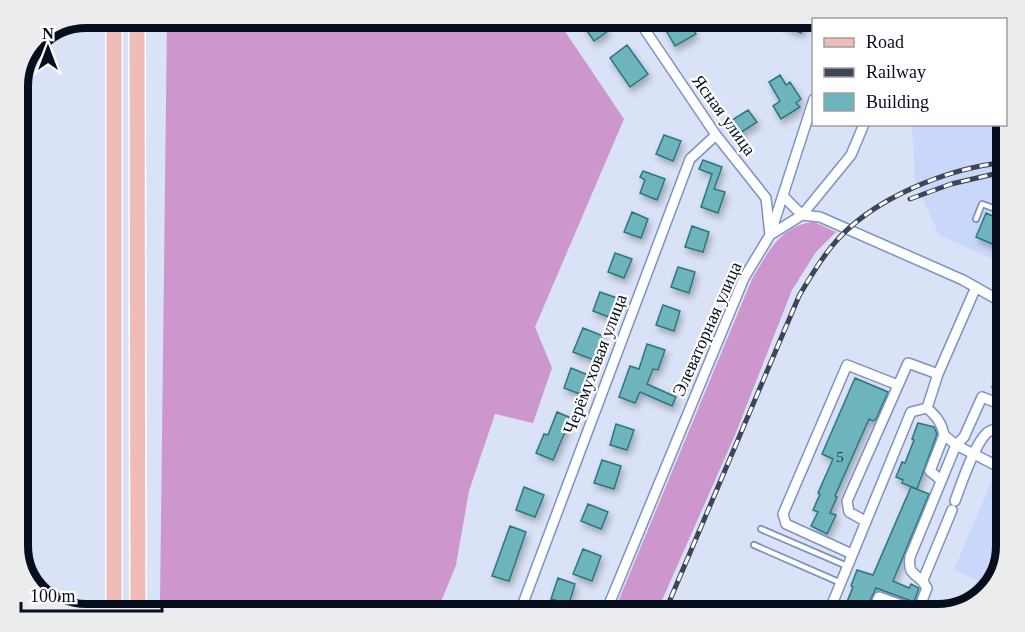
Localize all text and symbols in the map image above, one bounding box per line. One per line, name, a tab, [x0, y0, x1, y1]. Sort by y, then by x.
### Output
north arrow	[18, 18, 78, 78]
legend	[812, 18, 1007, 126]
text: N	[42, 25, 54, 42]
text: Road	[866, 32, 904, 52]
text: Railway	[866, 62, 926, 82]
street label: Ясная улица	[688, 71, 760, 159]
text: Building	[866, 92, 929, 112]
street label: Элеваторная улица	[668, 259, 746, 399]
street label: Черёмуховая улица	[559, 291, 631, 437]
house number: 5	[836, 449, 844, 465]
scale bar	[21, 575, 162, 613]
text: 100 m	[30, 586, 76, 606]

